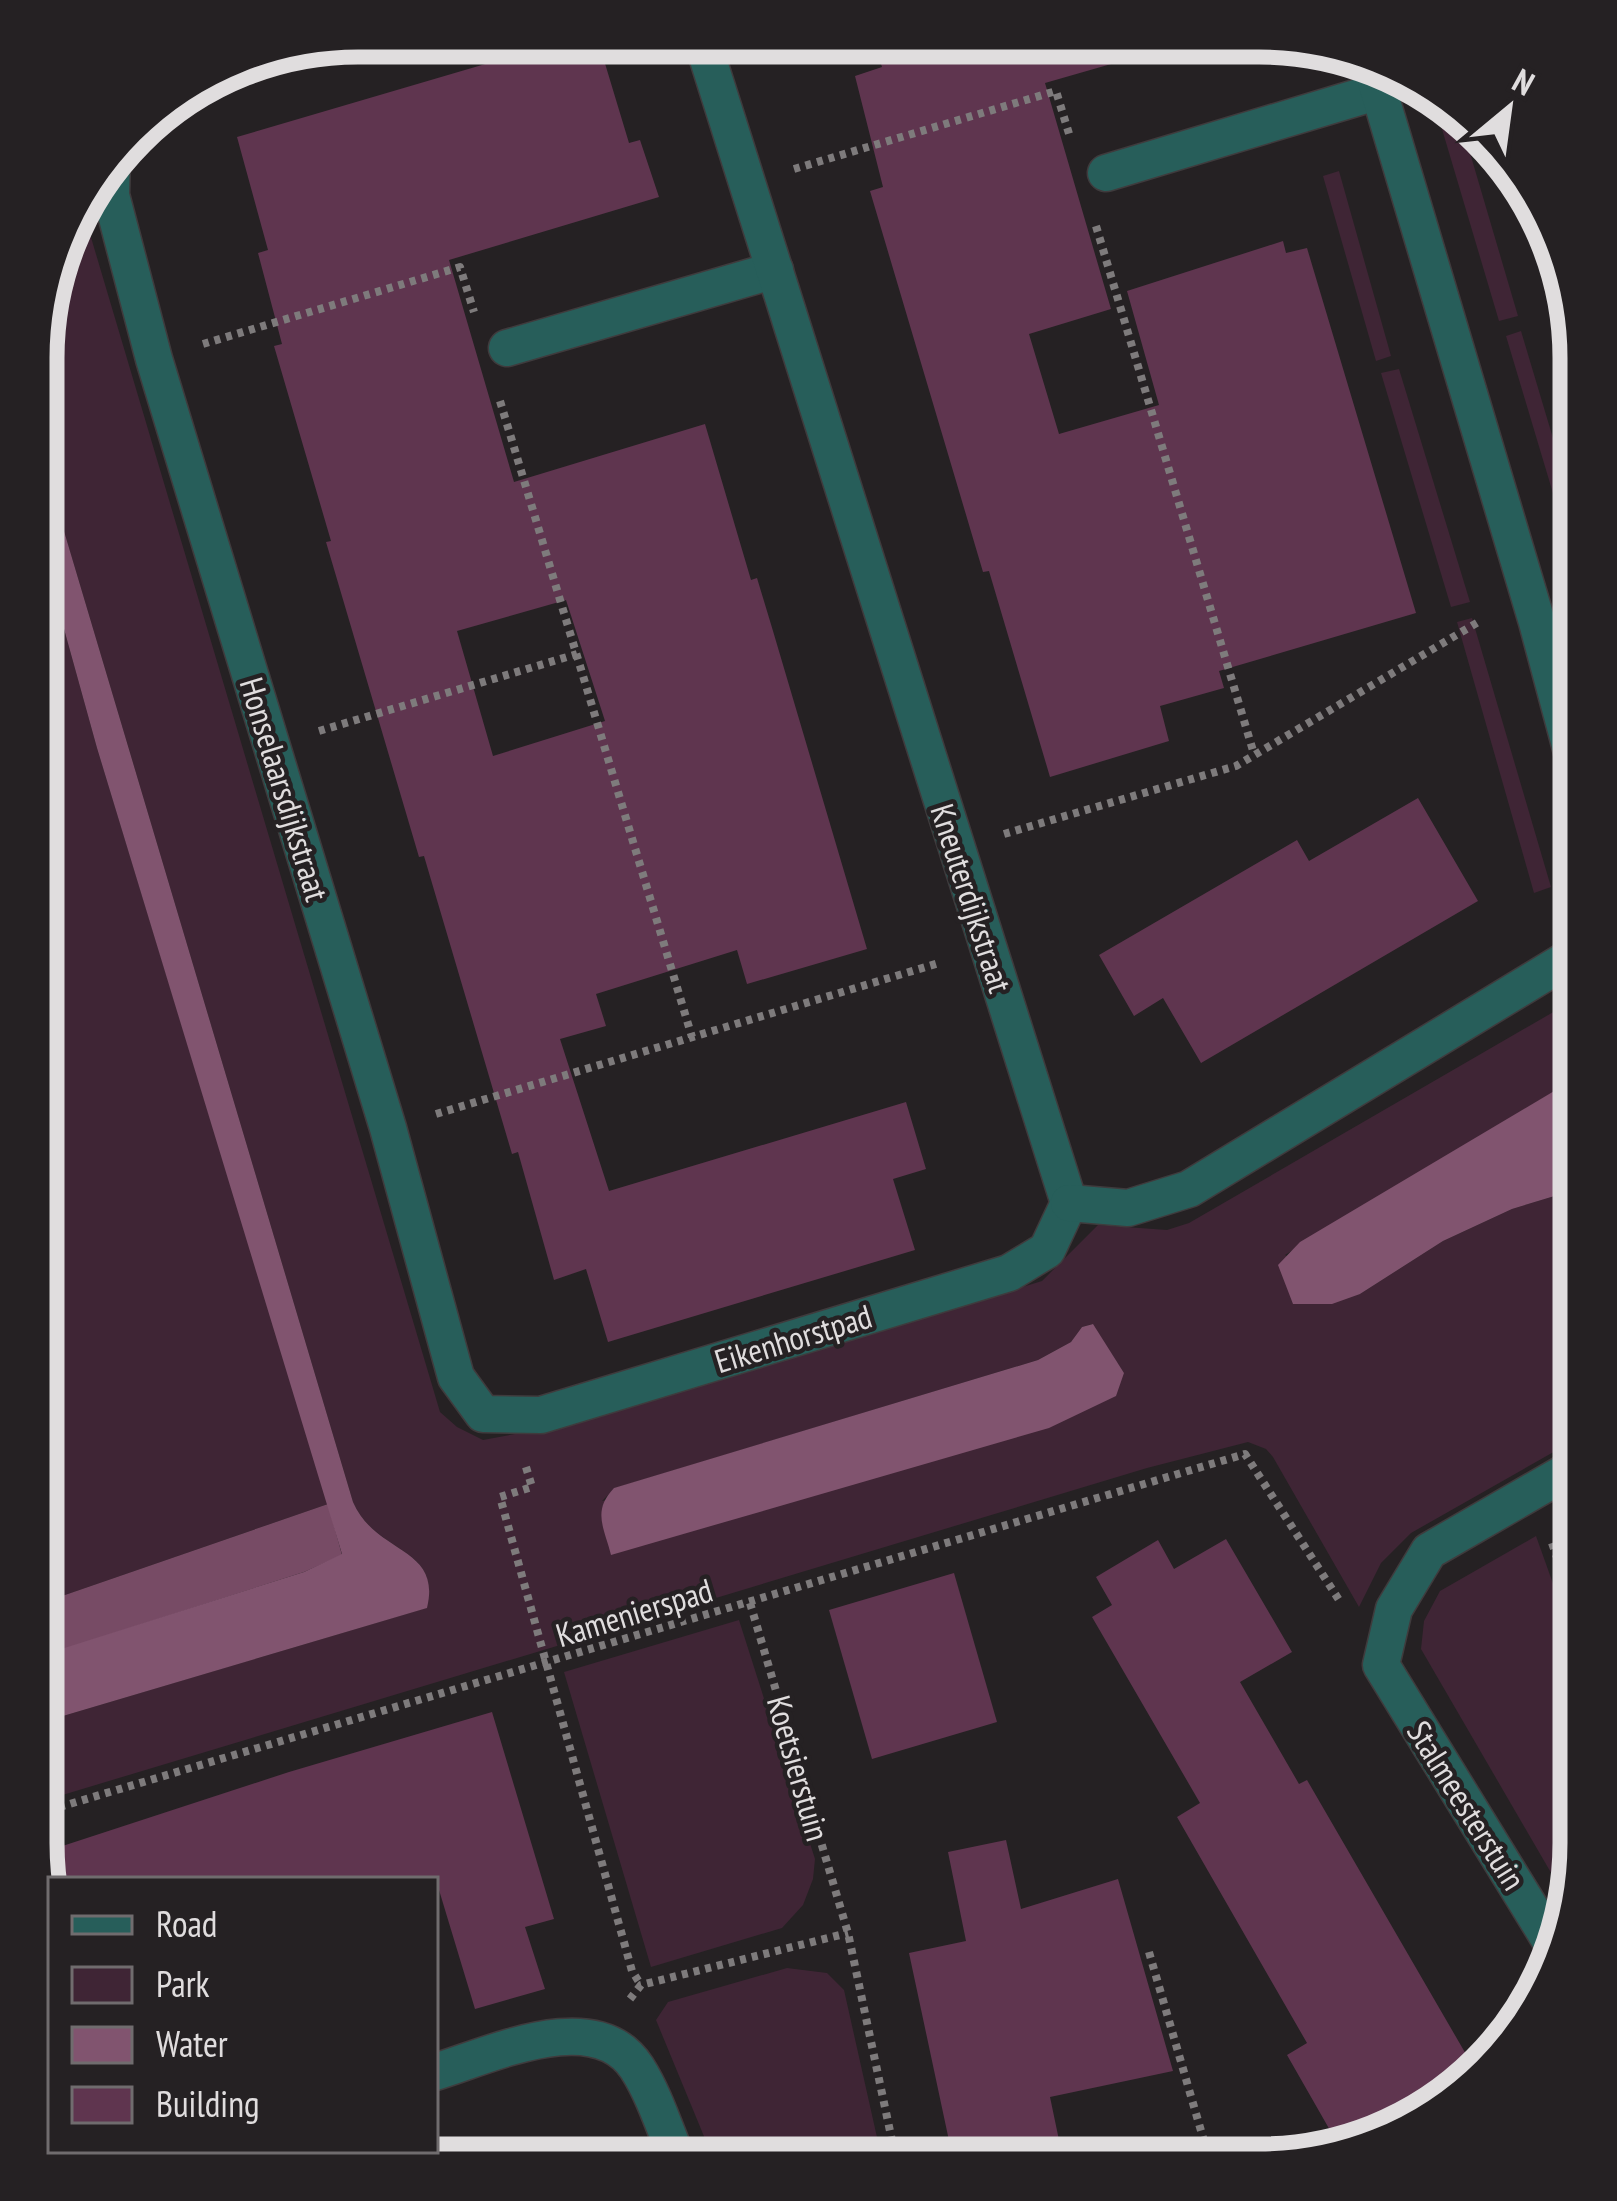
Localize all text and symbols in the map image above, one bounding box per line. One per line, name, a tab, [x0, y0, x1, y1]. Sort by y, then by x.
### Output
north arrow	[1449, 48, 1569, 168]
text: N	[1506, 58, 1542, 104]
street label: Honselaarsdijkstraat	[231, 672, 339, 906]
street label: Kneuterdijkstraat	[921, 798, 1023, 998]
street label: Eikenhorstpad	[709, 1294, 877, 1382]
street label: Kamenierspad	[551, 1568, 717, 1656]
street label: Koetsierstuin	[758, 1690, 840, 1846]
street label: Stalmeesterstuin	[1398, 1712, 1536, 1898]
legend	[48, 1877, 438, 2153]
text: Road	[156, 1900, 217, 1947]
text: Park	[156, 1960, 210, 2007]
text: Water	[156, 2020, 228, 2067]
text: Building	[156, 2080, 260, 2127]

